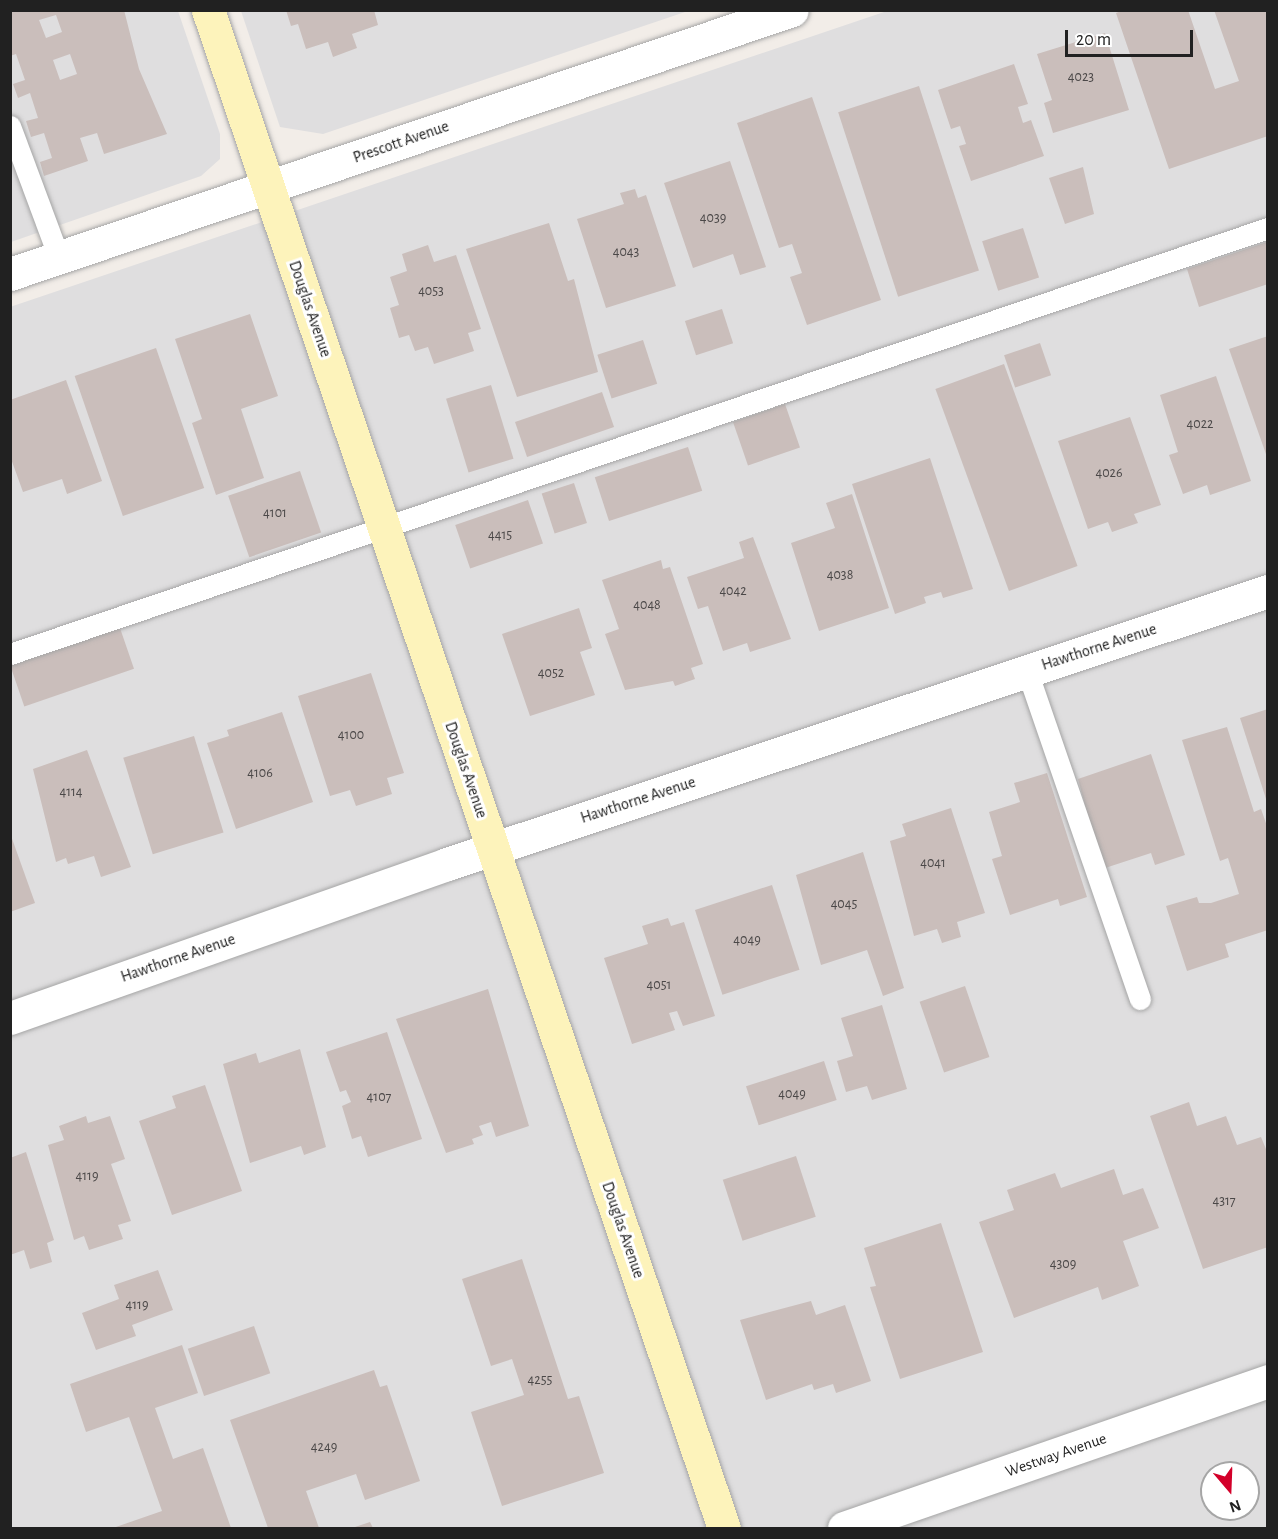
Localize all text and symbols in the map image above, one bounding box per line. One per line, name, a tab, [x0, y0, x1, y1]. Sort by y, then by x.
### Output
scale bar	[1068, 18, 1196, 56]
text: 20 m	[1076, 31, 1111, 49]
house number: 4023	[1068, 69, 1094, 85]
street label: Prescott Avenue	[351, 117, 451, 167]
house number: 4039	[700, 210, 726, 226]
house number: 4043	[613, 244, 639, 260]
street label: Douglas Avenue	[285, 258, 335, 360]
house number: 4053	[418, 283, 444, 299]
house number: 4022	[1187, 416, 1213, 432]
house number: 4026	[1095, 465, 1123, 481]
house number: 4101	[263, 505, 287, 521]
house number: 4415	[488, 527, 512, 543]
house number: 4038	[827, 567, 853, 583]
house number: 4042	[719, 583, 747, 599]
house number: 4048	[633, 597, 661, 613]
street label: Hawthorne Avenue	[1039, 619, 1159, 675]
house number: 4052	[538, 665, 564, 681]
street label: Douglas Avenue	[441, 719, 491, 821]
house number: 4100	[338, 727, 364, 743]
house number: 4106	[247, 765, 273, 781]
street label: Hawthorne Avenue	[578, 772, 698, 828]
house number: 4114	[59, 784, 83, 800]
house number: 4041	[920, 855, 946, 871]
house number: 4045	[831, 896, 857, 912]
street label: Hawthorne Avenue	[118, 929, 238, 987]
house number: 4049	[733, 932, 761, 948]
house number: 4051	[647, 977, 671, 993]
house number: 4049	[778, 1086, 806, 1102]
house number: 4107	[367, 1089, 391, 1105]
house number: 4119	[76, 1168, 98, 1184]
street label: Douglas Avenue	[598, 1179, 648, 1281]
house number: 4317	[1212, 1193, 1236, 1209]
house number: 4309	[1050, 1256, 1076, 1272]
house number: 4119	[126, 1297, 148, 1313]
house number: 4255	[528, 1372, 552, 1388]
street label: Westway Avenue	[1003, 1429, 1109, 1481]
house number: 4249	[311, 1439, 337, 1455]
north arrow	[1200, 1461, 1260, 1521]
text: N	[1227, 1497, 1243, 1516]

